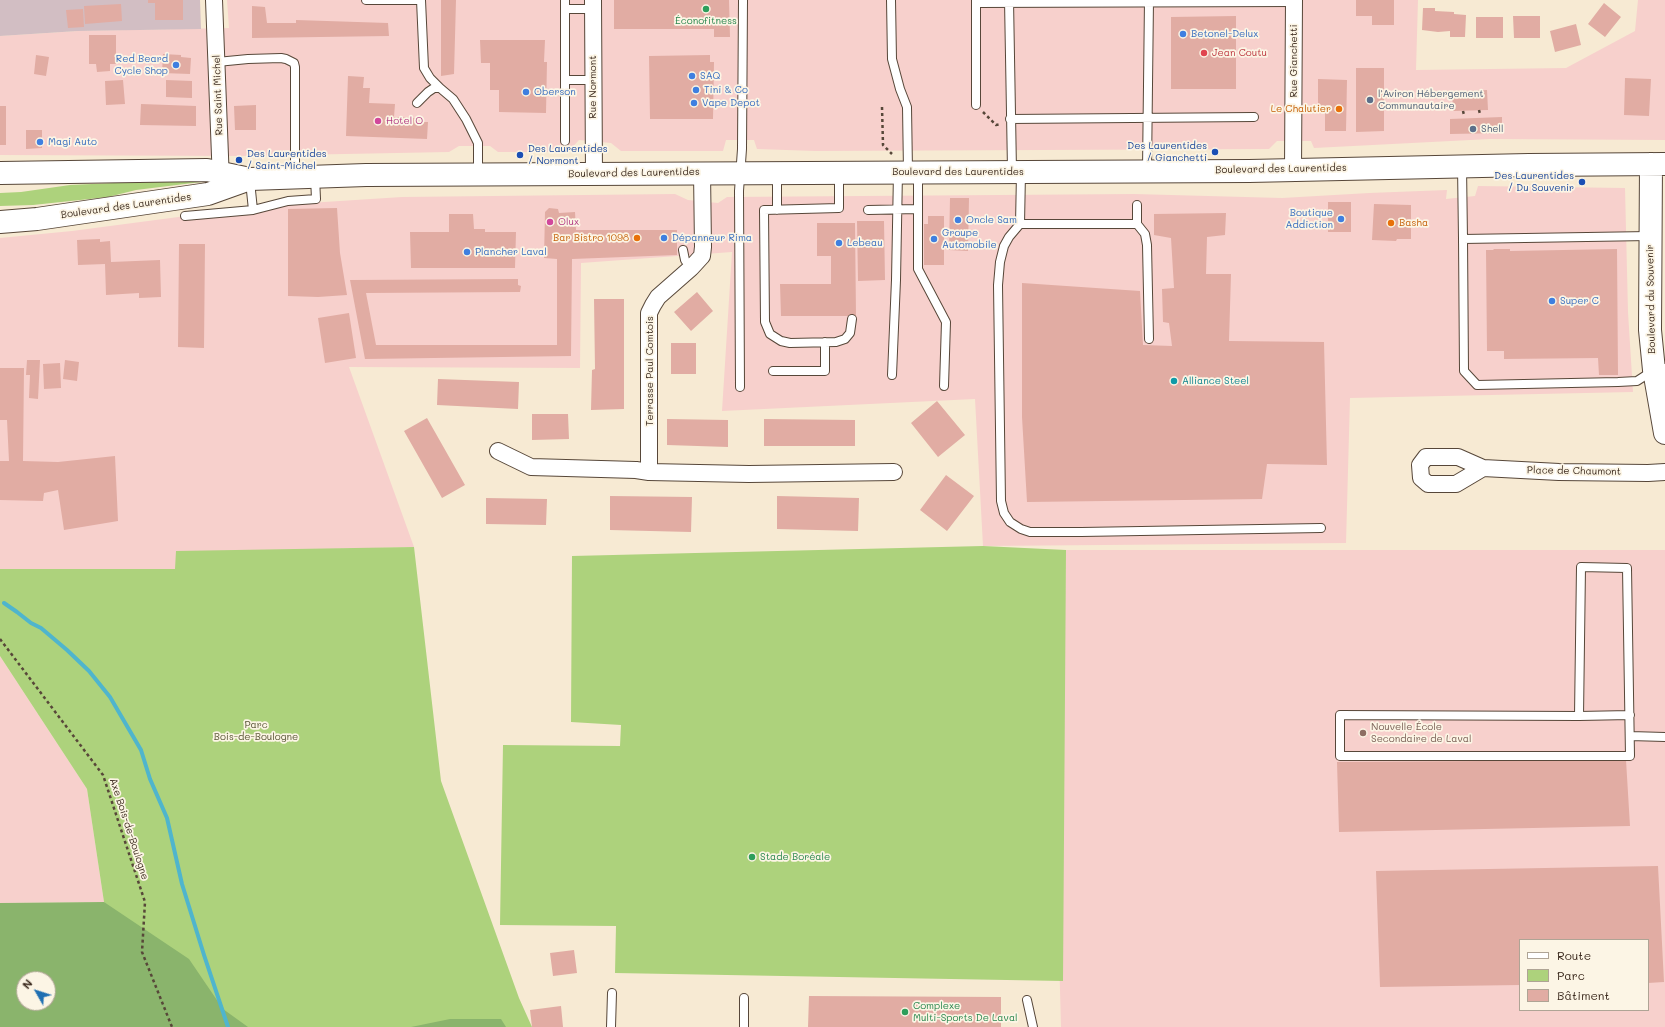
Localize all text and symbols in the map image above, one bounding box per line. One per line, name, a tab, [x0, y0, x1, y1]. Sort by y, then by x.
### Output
marker: Éconofitness	[701, 4, 711, 14]
place label: Éconofitness	[675, 15, 737, 27]
street label: Rue Gianchetti	[1288, 24, 1300, 98]
place label: Betonel-Delux	[1191, 28, 1258, 40]
marker: Betonel-Delux	[1178, 29, 1188, 39]
place label: Jean Coutu	[1212, 47, 1267, 59]
marker: Jean Coutu	[1199, 48, 1209, 58]
place label: Red Beard Cycle Shop	[114, 53, 168, 76]
street label: Rue Saint Michel	[211, 55, 225, 135]
street label: Rue Normont	[587, 55, 599, 119]
marker: Red Beard Cycle Shop	[171, 60, 181, 70]
place label: SAQ	[700, 70, 720, 82]
marker: SAQ	[687, 71, 697, 81]
place label: Tini & Co	[704, 84, 748, 96]
marker: Tini & Co	[691, 85, 701, 95]
place label: Oberson	[534, 86, 576, 98]
marker: Oberson	[521, 87, 531, 97]
place label: l'Aviron Hébergement Communautaire	[1378, 88, 1484, 112]
marker: l'Aviron Hébergement Communautaire	[1365, 95, 1375, 105]
place label: Vape Depot	[702, 97, 760, 109]
marker: Vape Depot	[689, 98, 699, 108]
place label: Le Chalutier	[1271, 103, 1331, 115]
marker: Le Chalutier	[1334, 104, 1344, 114]
place label: Hotel O	[386, 115, 423, 127]
marker: Hotel O	[373, 116, 383, 126]
place label: Shell	[1481, 123, 1503, 135]
marker: Shell	[1468, 124, 1478, 134]
place label: Magi Auto	[48, 136, 97, 148]
marker: Magi Auto	[35, 137, 45, 147]
place label: Des Laurentides / Gianchetti	[1127, 140, 1207, 164]
place label: Des Laurentides / Normont	[528, 143, 608, 166]
marker: Des Laurentides / Gianchetti	[1210, 147, 1220, 157]
place label: Des Laurentides / Saint-Michel	[247, 148, 327, 172]
marker: Des Laurentides / Normont	[515, 150, 525, 160]
marker: Des Laurentides / Saint-Michel	[234, 155, 244, 165]
street label: Boulevard des Laurentides	[1215, 162, 1347, 176]
street label: Boulevard des Laurentides	[568, 166, 700, 180]
street label: Boulevard des Laurentides	[892, 166, 1024, 178]
place label: Des Laurentides / Du Souvenir	[1494, 170, 1574, 194]
marker: Des Laurentides / Du Souvenir	[1577, 177, 1587, 187]
street label: Boulevard des Laurentides	[60, 191, 192, 221]
place label: Boutique Addiction	[1286, 207, 1333, 230]
place label: Oncle Sam	[966, 214, 1017, 226]
marker: Boutique Addiction	[1336, 214, 1346, 224]
marker: Oncle Sam	[953, 215, 963, 225]
place label: Olux	[558, 216, 579, 228]
marker: Olux	[545, 217, 555, 227]
place label: Basha	[1399, 217, 1428, 229]
marker: Basha	[1386, 218, 1396, 228]
place label: Groupe Automobile	[942, 227, 997, 250]
place label: Bar Bistro 1098	[553, 232, 629, 244]
place label: Dépanneur Rima	[672, 232, 752, 244]
marker: Bar Bistro 1098	[632, 233, 642, 243]
marker: Dépanneur Rima	[659, 233, 669, 243]
marker: Groupe Automobile	[929, 234, 939, 244]
place label: Lebeau	[847, 237, 883, 249]
marker: Lebeau	[834, 238, 844, 248]
street label: Boulevard du Souvenir	[1644, 244, 1658, 354]
place label: Plancher Laval	[475, 246, 547, 258]
marker: Plancher Laval	[462, 247, 472, 257]
place label: Super C	[1560, 295, 1599, 307]
marker: Super C	[1547, 296, 1557, 306]
street label: Terrasse Paul Comtois	[644, 316, 656, 426]
place label: Alliance Steel	[1182, 375, 1249, 387]
marker: Alliance Steel	[1169, 376, 1179, 386]
street label: Place de Chaumont	[1527, 464, 1621, 478]
park label: Parc Bois-de-Boulogne	[214, 719, 298, 742]
place label: Nouvelle École Secondaire de Laval	[1371, 721, 1471, 744]
marker: Nouvelle École Secondaire de Laval	[1358, 728, 1368, 738]
street label: Axe Bois-de-Boulogne	[107, 777, 151, 881]
place label: Stade Boréale	[760, 851, 830, 863]
marker: Stade Boréale	[747, 852, 757, 862]
legend	[1519, 939, 1649, 1011]
text: Route	[1557, 947, 1591, 963]
text: Parc	[1557, 967, 1585, 983]
north arrow	[16, 971, 56, 1011]
text: N	[19, 976, 36, 992]
text: Bâtiment	[1557, 987, 1610, 1003]
place label: Complexe Multi-Sports De Laval	[913, 1000, 1018, 1024]
marker: Complexe Multi-Sports De Laval	[900, 1007, 910, 1017]

